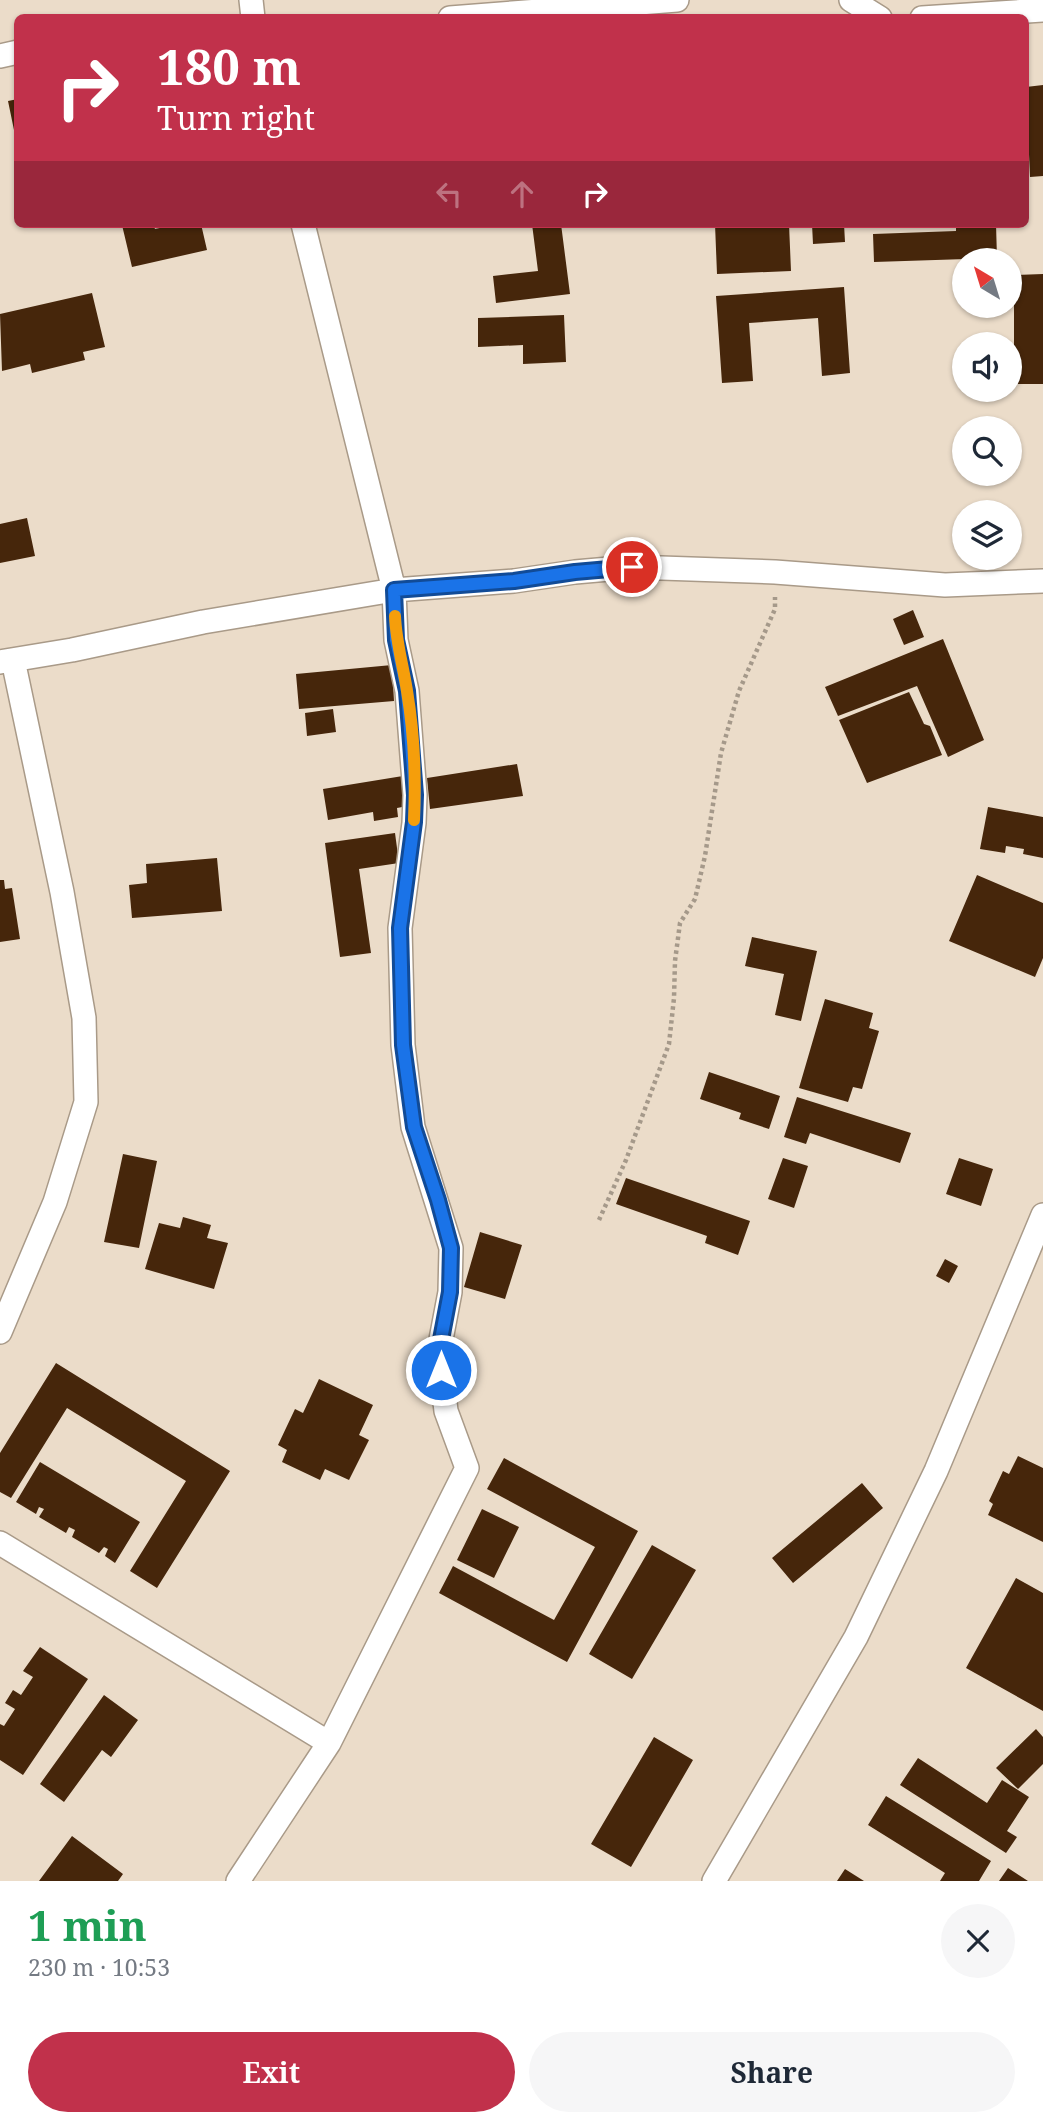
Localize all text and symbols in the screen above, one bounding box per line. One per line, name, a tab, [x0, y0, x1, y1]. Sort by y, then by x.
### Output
text: 180 m	[157, 33, 301, 99]
icon: right	[42, 42, 133, 133]
text: Turn right	[157, 96, 315, 139]
icon: left	[430, 175, 468, 213]
icon: ahead	[503, 175, 541, 213]
icon: right	[576, 175, 614, 213]
north arrow	[952, 248, 1022, 318]
map controls	[952, 248, 1022, 570]
button: sound	[952, 332, 1022, 402]
button: search	[952, 416, 1022, 486]
button: layers	[952, 500, 1022, 570]
pin	[602, 537, 662, 597]
icon: arrive	[613, 548, 651, 586]
position arrow	[404, 1333, 478, 1407]
text: 1 min	[28, 1896, 147, 1953]
button: close	[941, 1904, 1015, 1978]
text: 230 m · 10:53	[28, 1951, 170, 1983]
button: Exit	[28, 2032, 515, 2112]
button: Share	[529, 2032, 1015, 2112]

